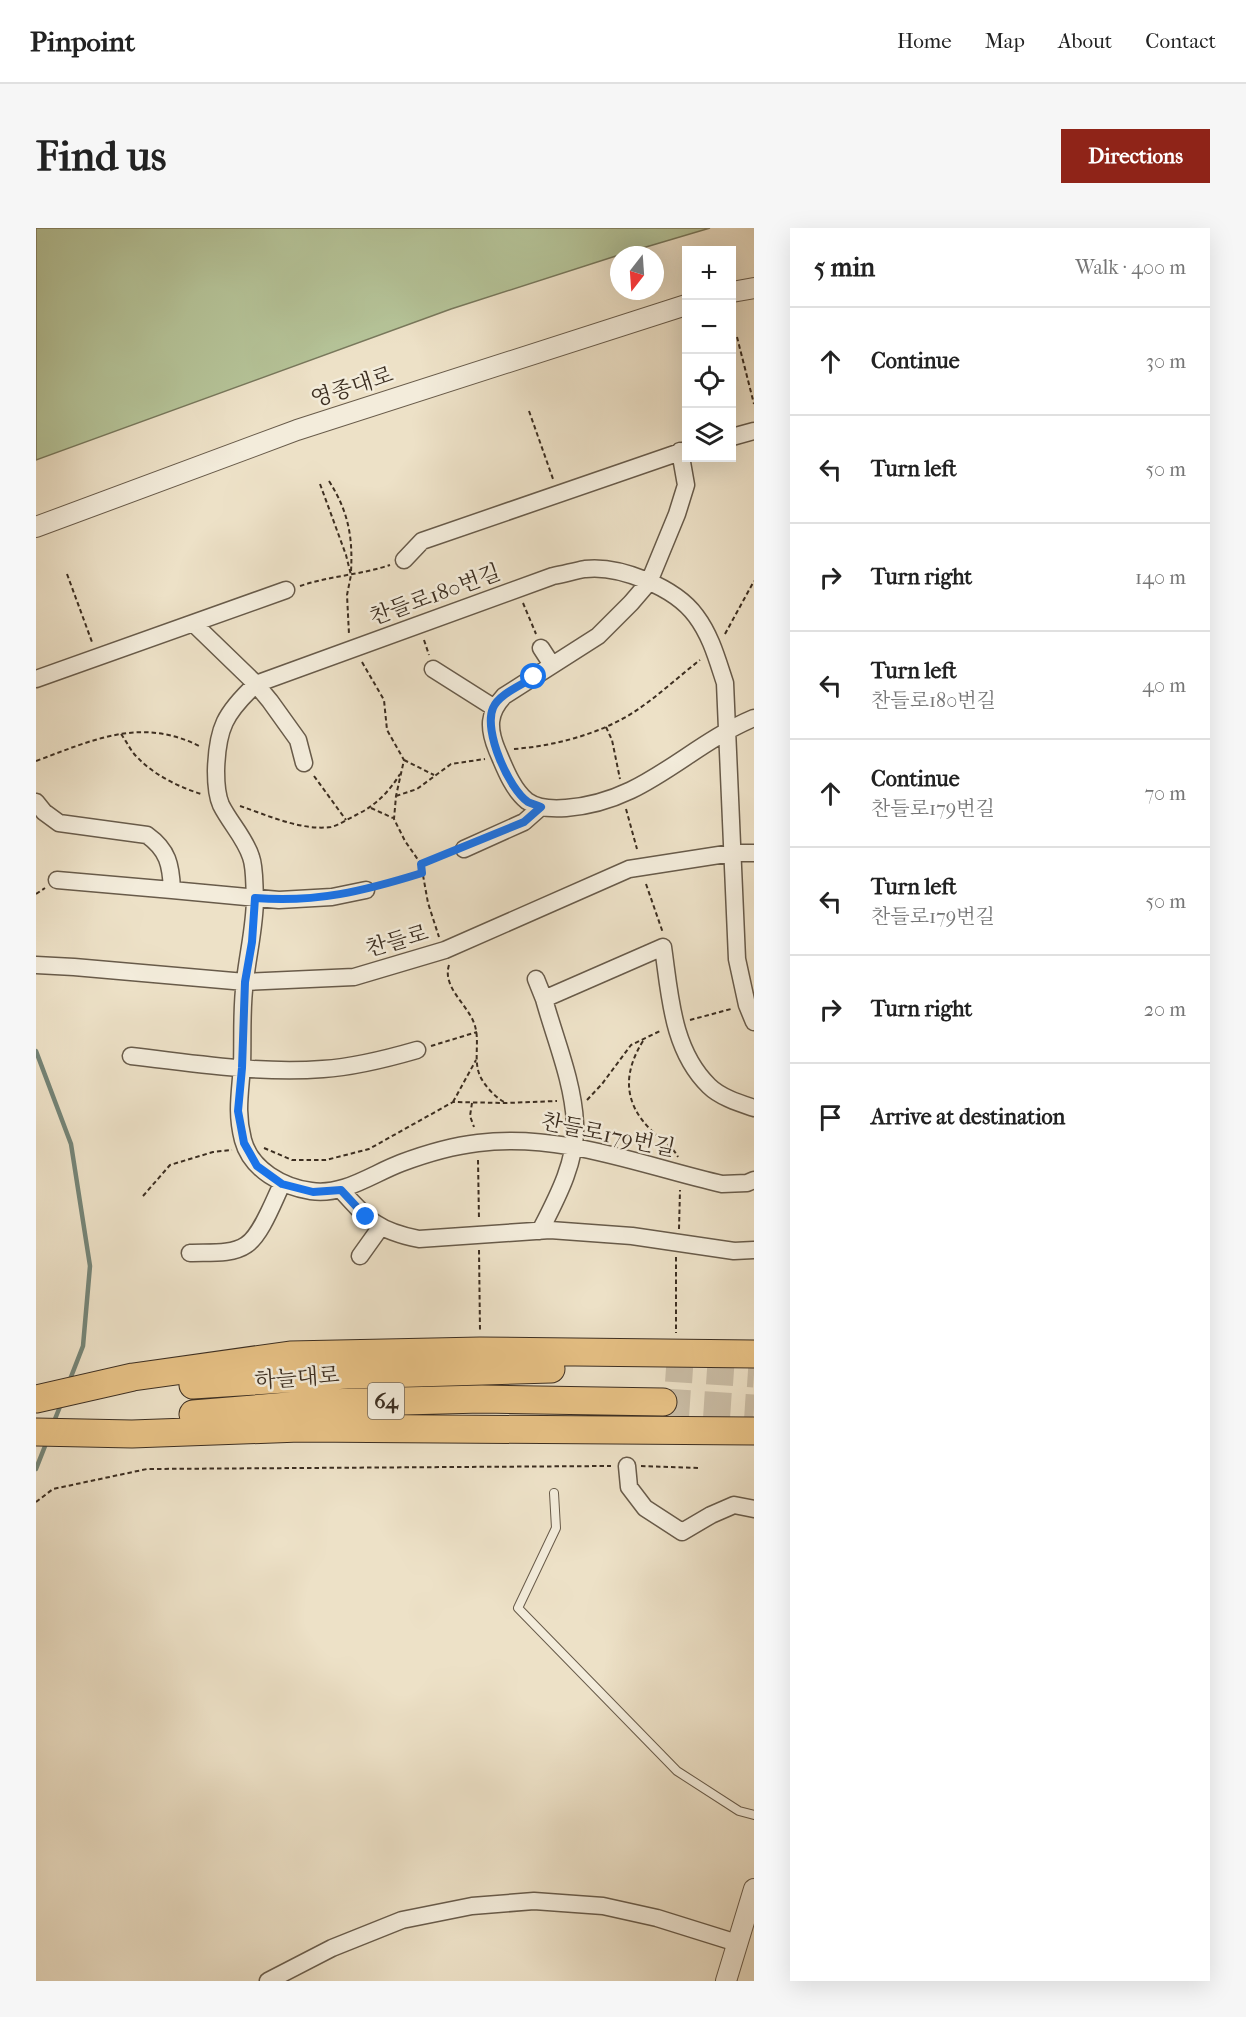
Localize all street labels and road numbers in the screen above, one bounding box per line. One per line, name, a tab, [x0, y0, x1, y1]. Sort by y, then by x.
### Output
street label: 영종대로	[308, 362, 396, 412]
street label: 찬들로180번길	[366, 559, 504, 631]
street label: 찬들로	[363, 920, 431, 962]
street label: 찬들로179번길	[539, 1108, 677, 1162]
street label: 하늘대로	[254, 1362, 340, 1394]
road number: 64	[368, 1383, 404, 1419]

